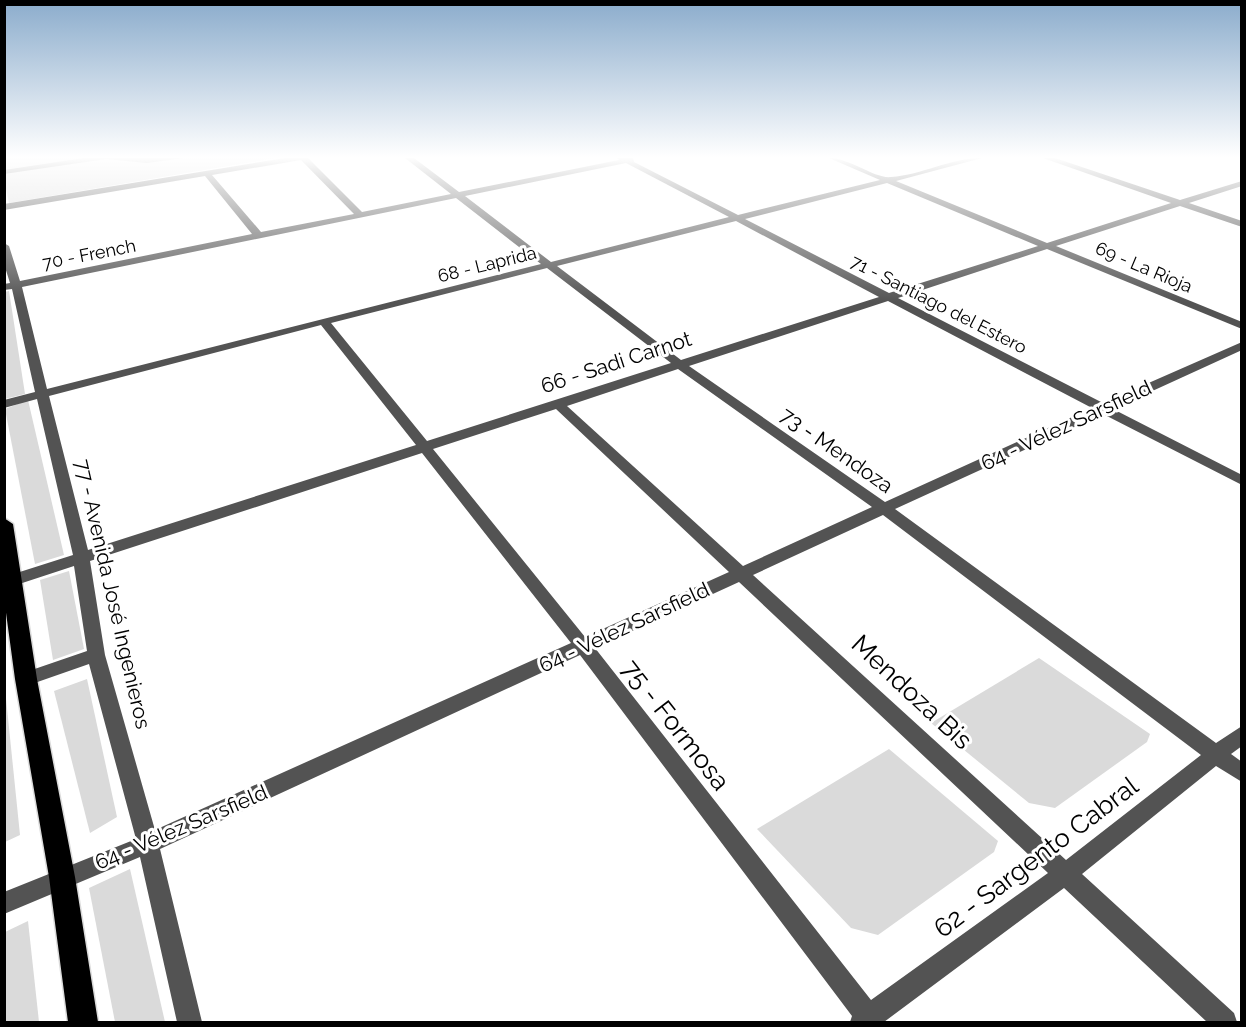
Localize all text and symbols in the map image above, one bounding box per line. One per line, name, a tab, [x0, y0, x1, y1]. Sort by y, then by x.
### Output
street label: 70 - French	[40, 235, 138, 273]
street label: 69 - La Rioja	[1092, 237, 1196, 297]
street label: 68 - Laprida	[435, 242, 539, 286]
street label: 71 - Santiago del Estero	[847, 250, 1031, 358]
street label: 66 - Sadi Carnot	[538, 326, 694, 398]
street label: 64 - Vélez Sarsfield	[977, 375, 1155, 475]
street label: 73 - Mendoza	[776, 402, 898, 498]
street label: 77 - Avenida José Ingenieros	[70, 457, 156, 731]
street label: 64 - Vélez Sarsfield	[535, 577, 713, 677]
street label: Mendoza Bis	[846, 629, 978, 755]
street label: 75 - Formosa	[616, 654, 736, 796]
street label: 62 - Sargento Cabral	[928, 770, 1145, 943]
street label: 64 - Vélez Sarsfield	[91, 779, 271, 875]

